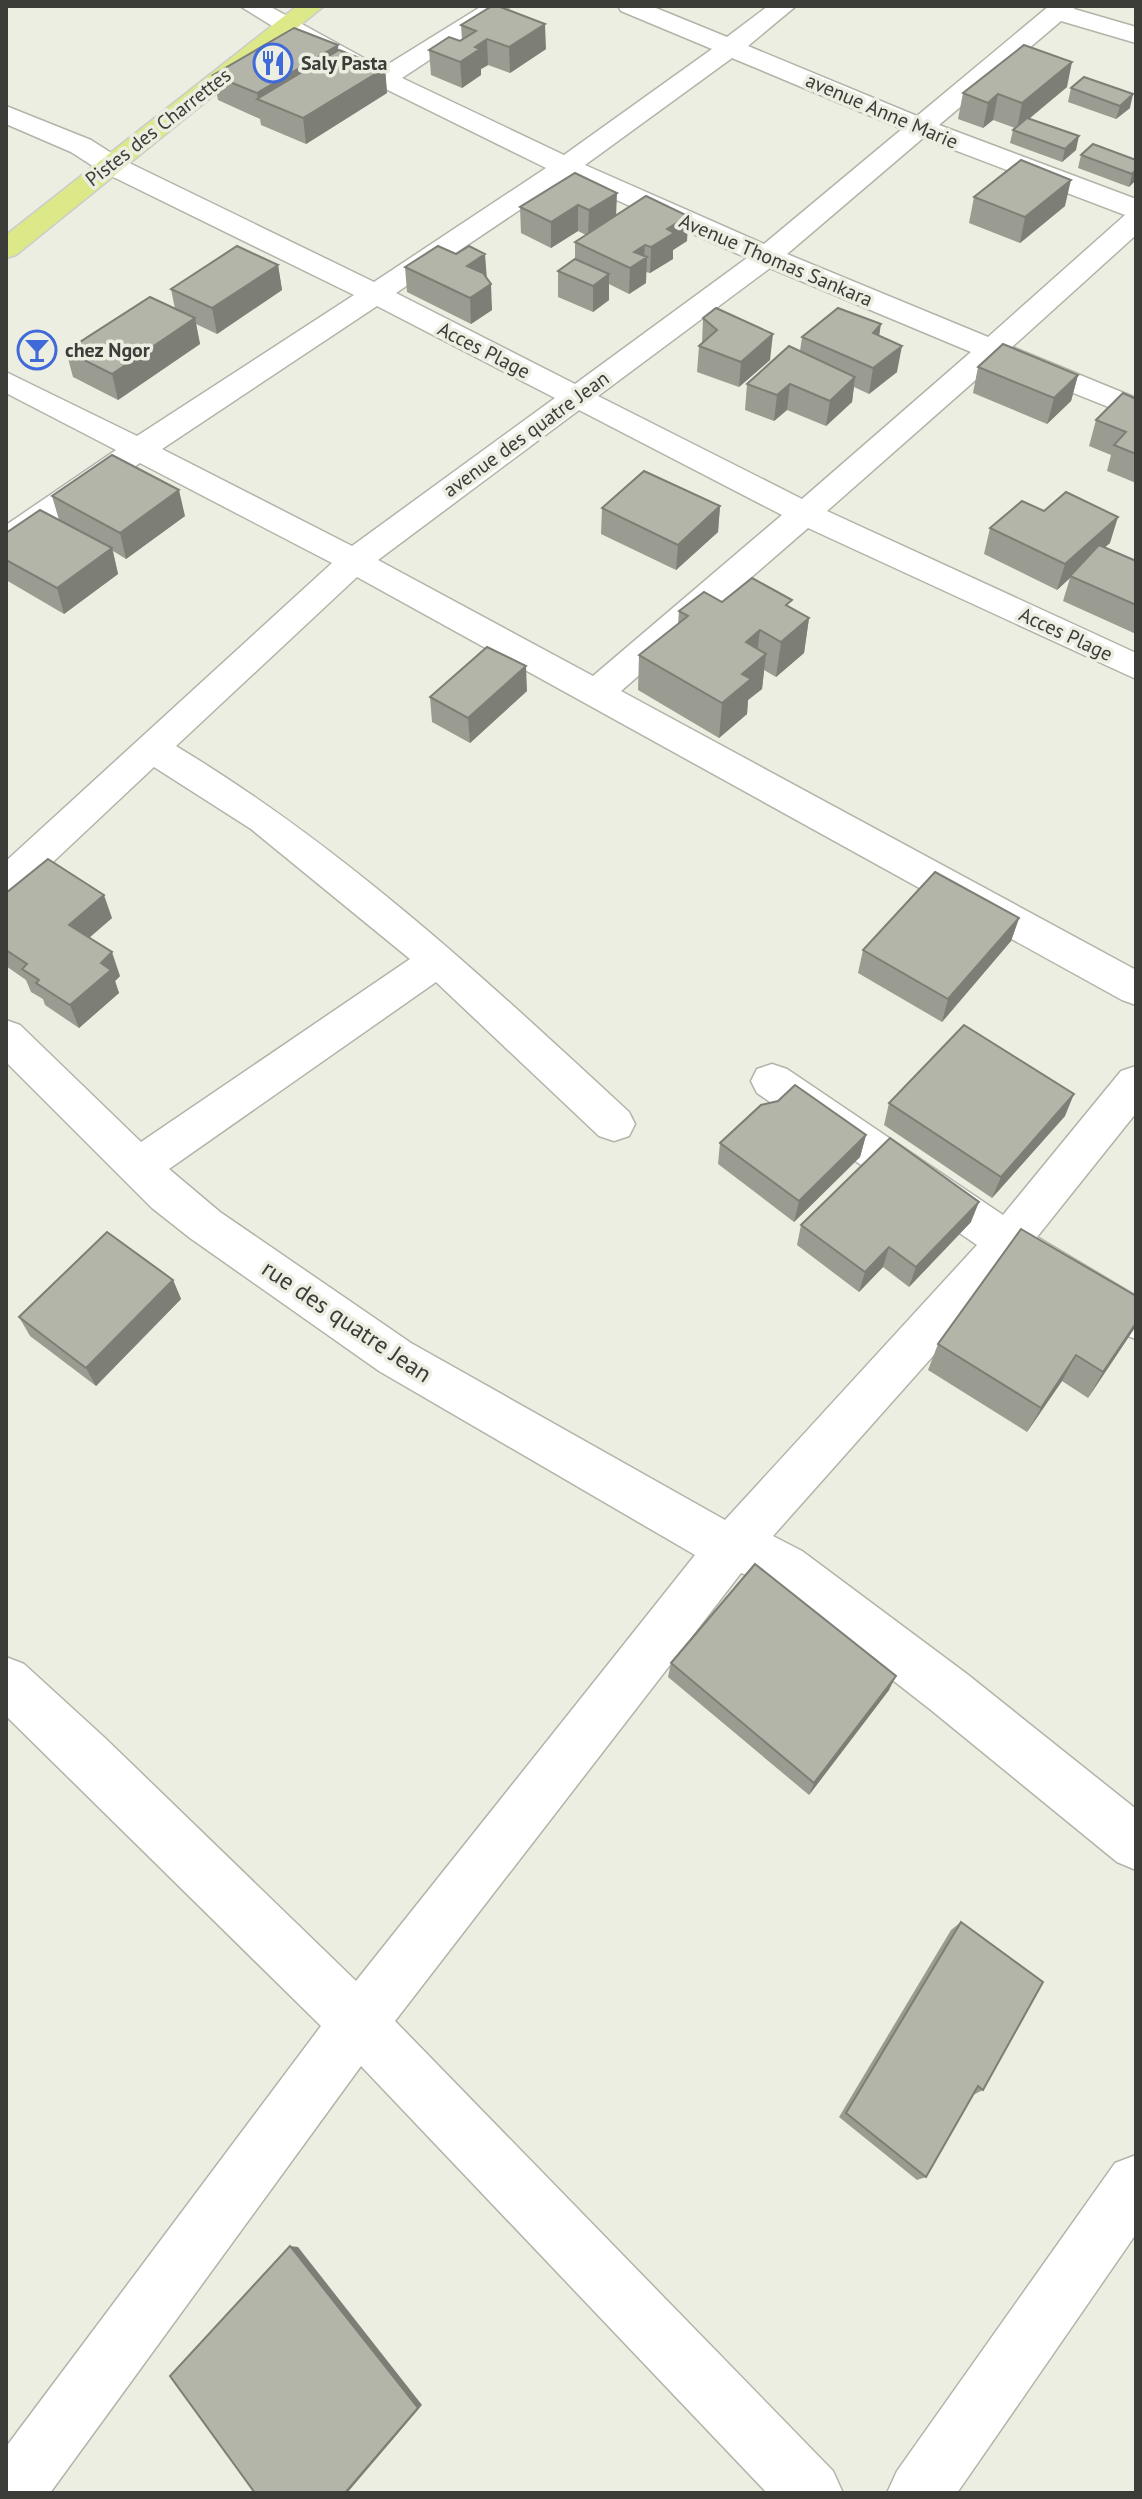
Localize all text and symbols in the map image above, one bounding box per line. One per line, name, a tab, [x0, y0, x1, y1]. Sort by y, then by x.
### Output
restaurant icon: Saly Pasta	[252, 42, 294, 84]
place label: Saly Pasta	[301, 50, 387, 76]
street label: Pistes des Charrettes	[80, 62, 236, 192]
street label: avenue Anne Marie	[802, 67, 962, 155]
street label: Avenue Thomas Sankara	[675, 207, 877, 313]
street label: Acces Plage	[433, 316, 535, 384]
bar icon: chez Ngor	[16, 329, 58, 371]
place label: chez Ngor	[65, 337, 150, 363]
street label: avenue des quatre Jean	[438, 365, 614, 503]
street label: Acces Plage	[1015, 601, 1117, 667]
street label: rue des quatre Jean	[256, 1253, 438, 1389]

